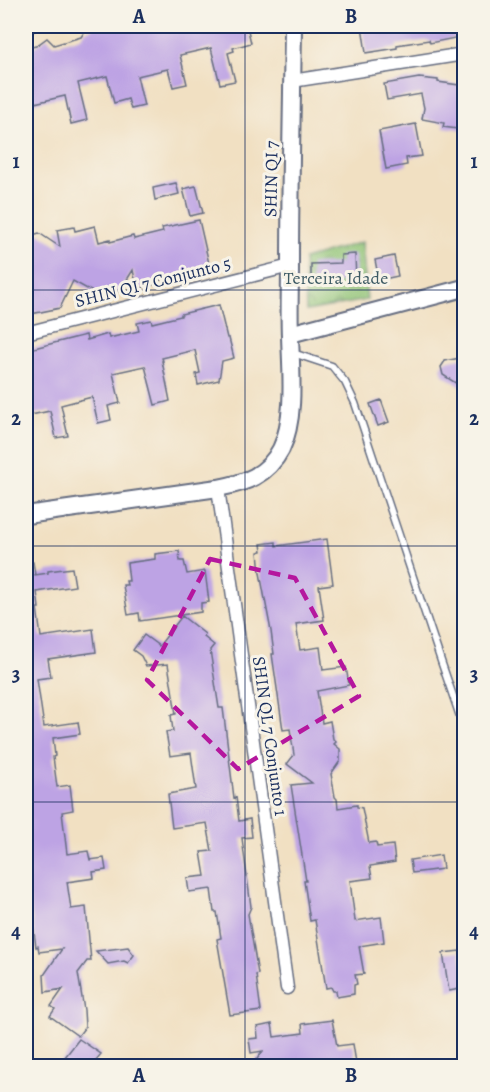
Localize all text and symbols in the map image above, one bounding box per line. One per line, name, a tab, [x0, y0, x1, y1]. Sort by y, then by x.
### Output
text: A	[132, 3, 146, 30]
text: B	[345, 3, 357, 30]
street label: SHIN QI 7	[258, 140, 284, 217]
text: 1	[12, 148, 20, 175]
text: 1	[470, 148, 478, 175]
street label: SHIN QI 7 Conjunto 5	[73, 251, 233, 313]
park label: Terceira Idade	[284, 266, 388, 290]
text: 2	[11, 405, 21, 432]
text: 2	[469, 405, 479, 432]
street label: SHIN QL 7 Conjunto 1	[247, 655, 293, 817]
text: 3	[12, 661, 20, 688]
text: 3	[470, 661, 478, 688]
text: 4	[11, 918, 21, 945]
text: 4	[469, 918, 479, 945]
text: A	[132, 1062, 146, 1089]
text: B	[345, 1062, 357, 1089]

